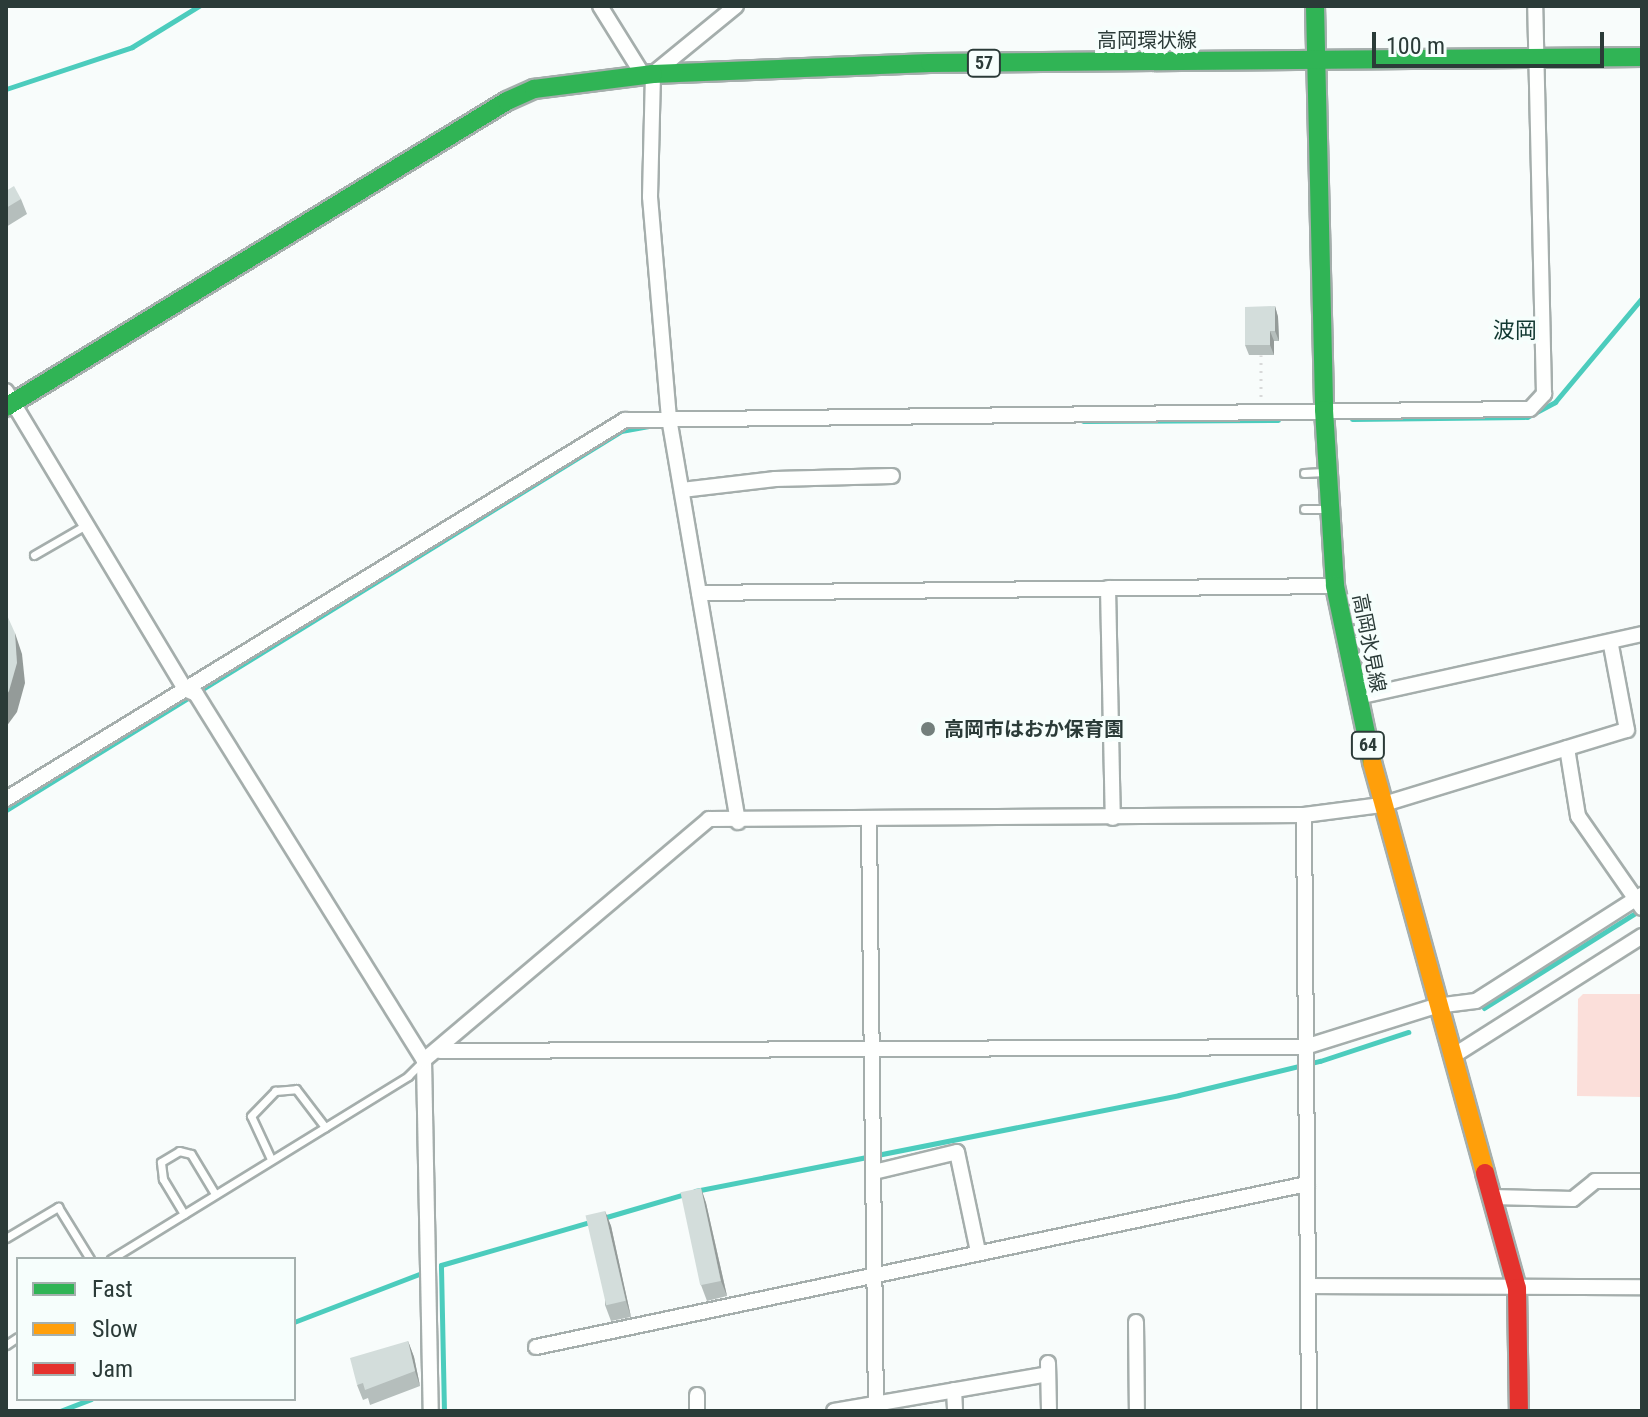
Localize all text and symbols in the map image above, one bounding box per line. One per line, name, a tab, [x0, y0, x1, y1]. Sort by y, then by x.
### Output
scale bar	[1376, 16, 1608, 66]
street label: 高岡環状線	[1097, 28, 1197, 52]
text: 100 m	[1386, 32, 1445, 60]
road number: 57	[966, 49, 1002, 77]
district label: 波岡	[1493, 318, 1537, 344]
street label: 高岡氷見線	[1348, 592, 1390, 694]
place label: 高岡市はおか保育園	[944, 717, 1124, 741]
marker: 高岡市はおか保育園	[919, 720, 937, 738]
road number: 64	[1350, 731, 1386, 759]
legend	[16, 1257, 296, 1401]
text: Fast	[92, 1275, 133, 1303]
text: Slow	[92, 1315, 138, 1343]
text: Jam	[92, 1355, 133, 1383]

